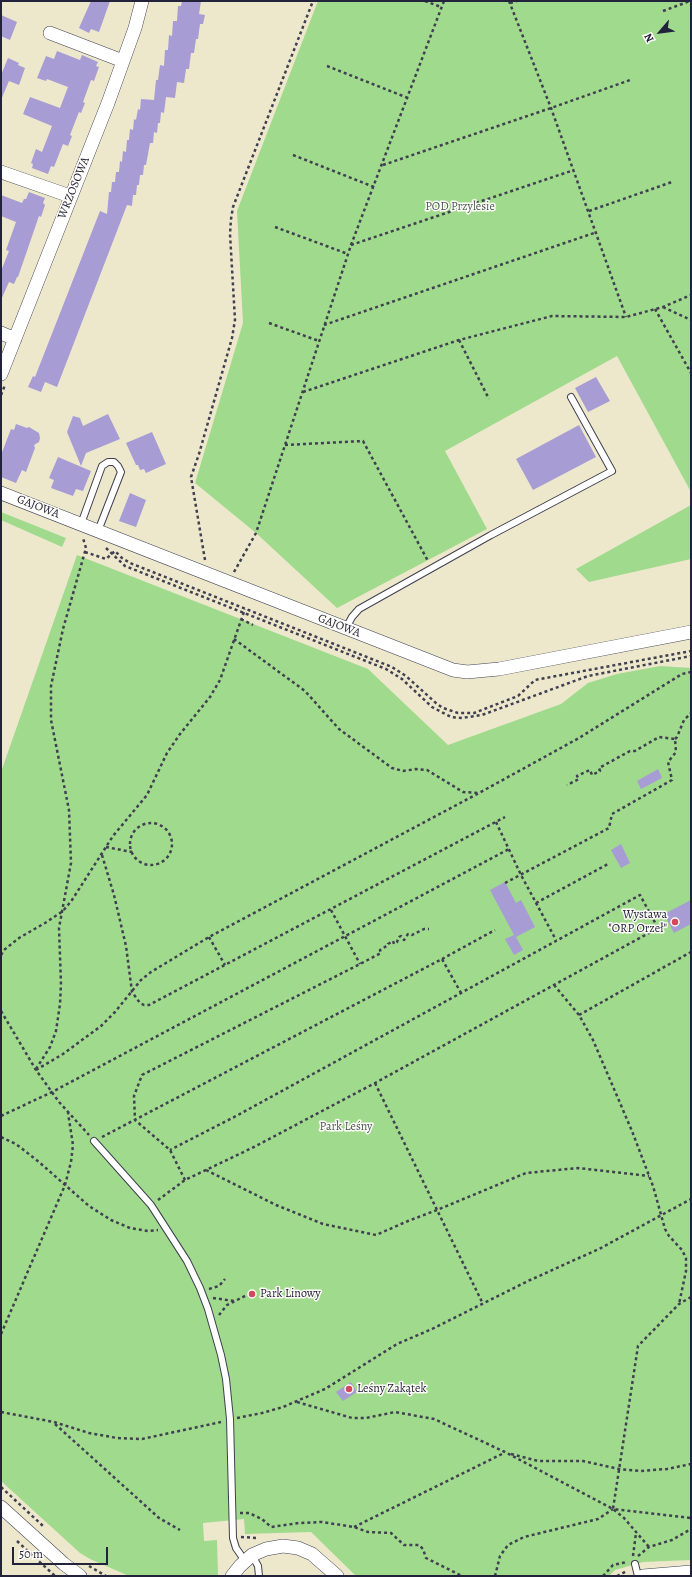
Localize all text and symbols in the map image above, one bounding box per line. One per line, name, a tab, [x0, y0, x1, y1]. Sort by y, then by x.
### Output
north arrow	[640, 12, 680, 52]
text: N	[640, 31, 657, 45]
street label: WRZOSOWA	[55, 155, 93, 221]
park label: POD Przylesie	[425, 200, 495, 214]
street label: GAJOWA	[15, 492, 61, 522]
street label: GAJOWA	[316, 611, 362, 641]
place label: Wystawa "ORP Orzeł"	[608, 908, 667, 936]
marker: Wystawa "ORP Orzeł"	[670, 917, 680, 927]
park label: Park Leśny	[320, 1120, 372, 1134]
place label: Park Linowy	[260, 1287, 321, 1301]
marker: Park Linowy	[247, 1289, 257, 1299]
place label: Leśny Zakątek	[357, 1382, 426, 1396]
marker: Leśny Zakątek	[344, 1384, 354, 1394]
scale bar	[14, 1539, 110, 1565]
text: 50 m	[19, 1546, 43, 1562]

